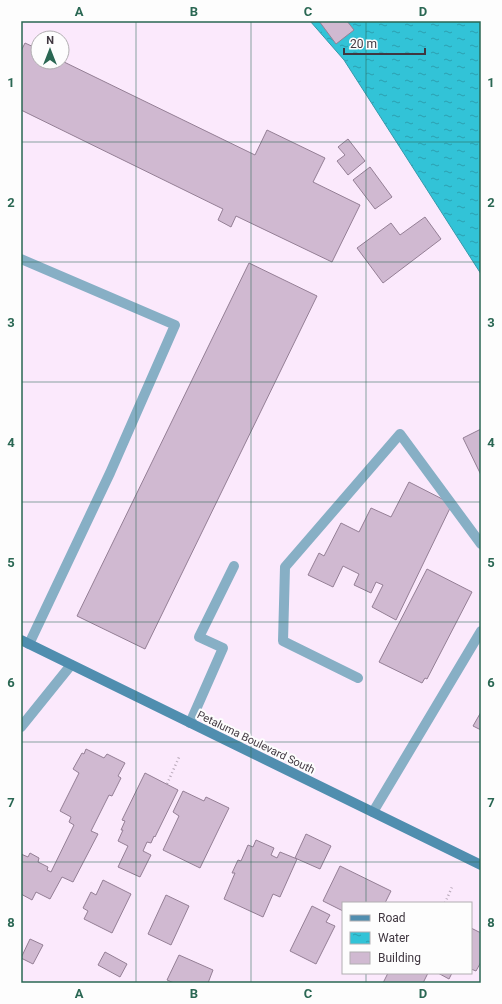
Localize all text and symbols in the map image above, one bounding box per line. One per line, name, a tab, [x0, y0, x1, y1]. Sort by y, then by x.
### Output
text: A	[75, 4, 84, 19]
text: B	[190, 4, 198, 19]
text: C	[304, 4, 313, 19]
text: D	[419, 4, 427, 19]
north arrow	[30, 30, 70, 70]
scale bar	[344, 30, 425, 56]
text: N	[46, 34, 54, 47]
text: 20 m	[350, 37, 377, 51]
text: 1	[7, 75, 15, 90]
text: 1	[487, 75, 495, 90]
text: 2	[7, 195, 15, 210]
text: 2	[487, 195, 495, 210]
text: 3	[7, 315, 15, 330]
text: 3	[487, 315, 495, 330]
text: 4	[7, 435, 15, 450]
text: 4	[487, 435, 495, 450]
text: 5	[7, 555, 15, 570]
text: 5	[487, 555, 495, 570]
text: 6	[7, 675, 15, 690]
text: 6	[487, 675, 495, 690]
street label: Petaluma Boulevard South	[195, 708, 317, 777]
text: 7	[7, 795, 15, 810]
text: 7	[487, 795, 495, 810]
legend	[342, 902, 472, 974]
text: Road	[378, 911, 406, 925]
text: 8	[7, 915, 15, 930]
text: 8	[487, 915, 495, 930]
text: Water	[378, 931, 409, 945]
text: Building	[378, 951, 421, 965]
text: A	[75, 986, 84, 1001]
text: B	[190, 986, 198, 1001]
text: C	[304, 986, 313, 1001]
text: D	[419, 986, 427, 1001]

